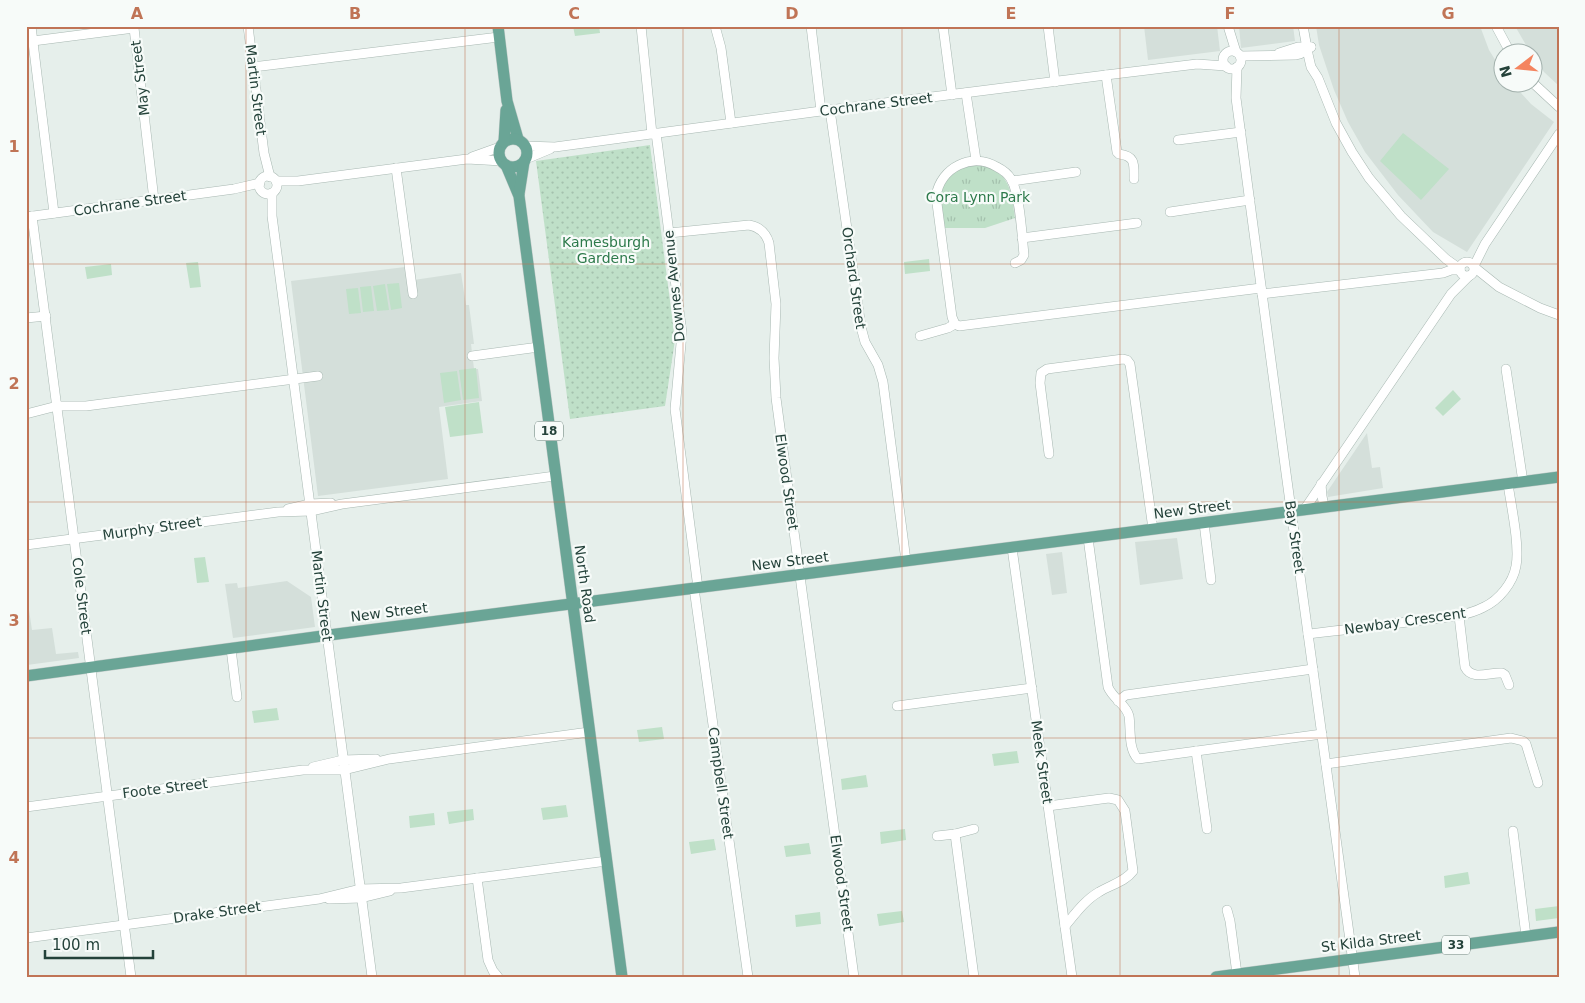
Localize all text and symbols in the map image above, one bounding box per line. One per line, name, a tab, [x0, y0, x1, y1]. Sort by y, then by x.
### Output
text: A	[131, 4, 144, 23]
text: B	[349, 4, 361, 23]
text: C	[568, 4, 580, 23]
text: D	[785, 4, 799, 23]
text: E	[1006, 4, 1016, 23]
text: F	[1225, 4, 1235, 23]
text: G	[1441, 4, 1455, 23]
street label: May Street	[127, 39, 153, 117]
north arrow	[1492, 42, 1542, 92]
street label: Martin Street	[242, 44, 270, 137]
text: N	[1496, 64, 1515, 79]
street label: Cochrane Street	[819, 89, 934, 119]
text: 1	[8, 137, 20, 156]
street label: Cochrane Street	[73, 187, 188, 219]
park label: Cora Lynn Park	[926, 189, 1031, 205]
street label: Orchard Street	[839, 226, 869, 331]
street label: Downes Avenue	[660, 229, 688, 343]
park label: Kamesburgh Gardens	[562, 234, 650, 266]
text: 2	[8, 374, 20, 393]
road number: 18	[535, 422, 563, 441]
street label: Elwood Street	[772, 433, 802, 532]
street label: New Street	[1153, 496, 1232, 522]
street label: Bay Street	[1282, 500, 1308, 575]
street label: Murphy Street	[101, 513, 203, 543]
street label: North Road	[572, 544, 598, 624]
street label: New Street	[751, 548, 830, 574]
street label: Martin Street	[308, 550, 336, 643]
street label: Cole Street	[69, 556, 95, 636]
street label: New Street	[350, 599, 429, 625]
street label: Newbay Crescent	[1343, 604, 1467, 637]
text: 3	[8, 611, 20, 630]
street label: Meek Street	[1028, 719, 1056, 805]
street label: Campbell Street	[705, 726, 737, 841]
street label: Foote Street	[121, 775, 209, 801]
street label: Elwood Street	[827, 834, 857, 933]
text: 4	[8, 848, 20, 867]
street label: Drake Street	[172, 898, 262, 926]
street label: St Kilda Street	[1320, 927, 1422, 955]
scale bar	[45, 928, 152, 960]
text: 100 m	[52, 936, 100, 954]
road number: 33	[1442, 936, 1470, 954]

